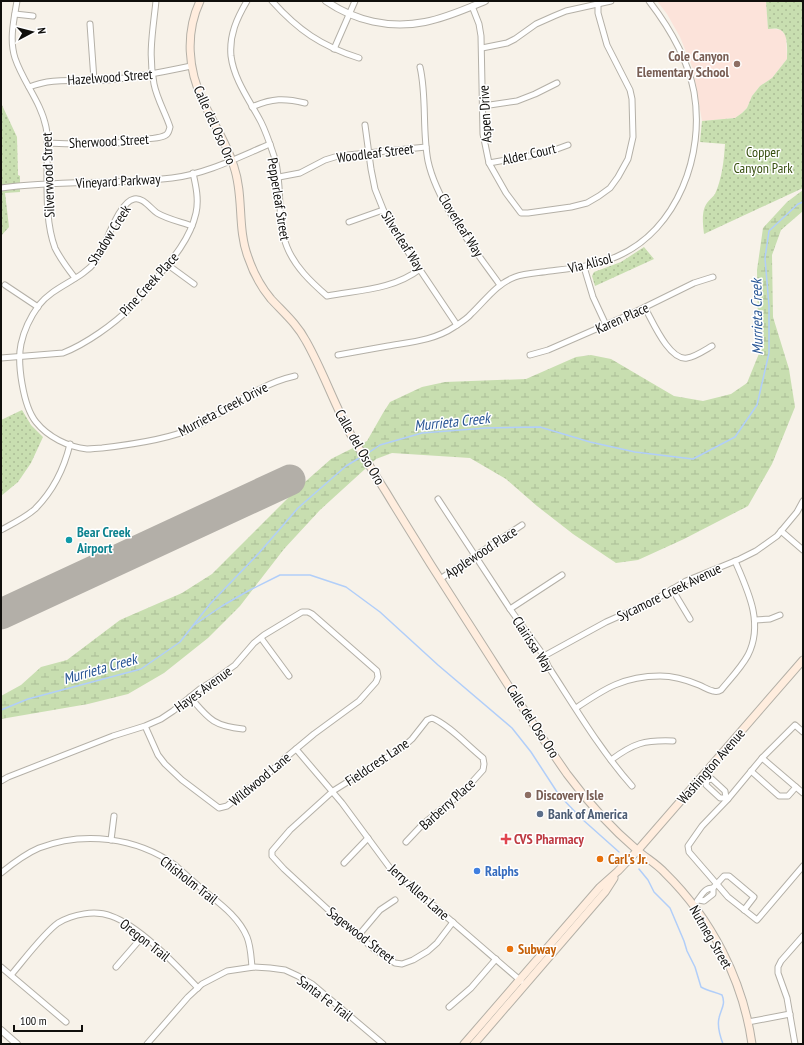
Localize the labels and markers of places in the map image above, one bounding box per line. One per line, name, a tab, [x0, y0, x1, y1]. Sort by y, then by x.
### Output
place label: Cole Canyon Elementary School	[637, 47, 730, 81]
marker: Cole Canyon Elementary School	[732, 59, 742, 69]
place label: Bear Creek Airport	[76, 523, 131, 557]
marker: Bear Creek Airport	[64, 535, 74, 545]
place label: Discovery Isle	[536, 786, 604, 804]
marker: Discovery Isle	[523, 790, 533, 800]
place label: Bank of America	[548, 805, 628, 823]
marker: Bank of America	[535, 809, 545, 819]
place label: CVS Pharmacy	[514, 830, 584, 848]
marker: CVS Pharmacy	[501, 834, 511, 844]
place label: Carl's Jr.	[608, 850, 648, 868]
marker: Carl's Jr.	[595, 854, 605, 864]
place label: Ralphs	[485, 862, 519, 880]
marker: Ralphs	[472, 866, 482, 876]
place label: Subway	[518, 940, 557, 958]
marker: Subway	[505, 944, 515, 954]

